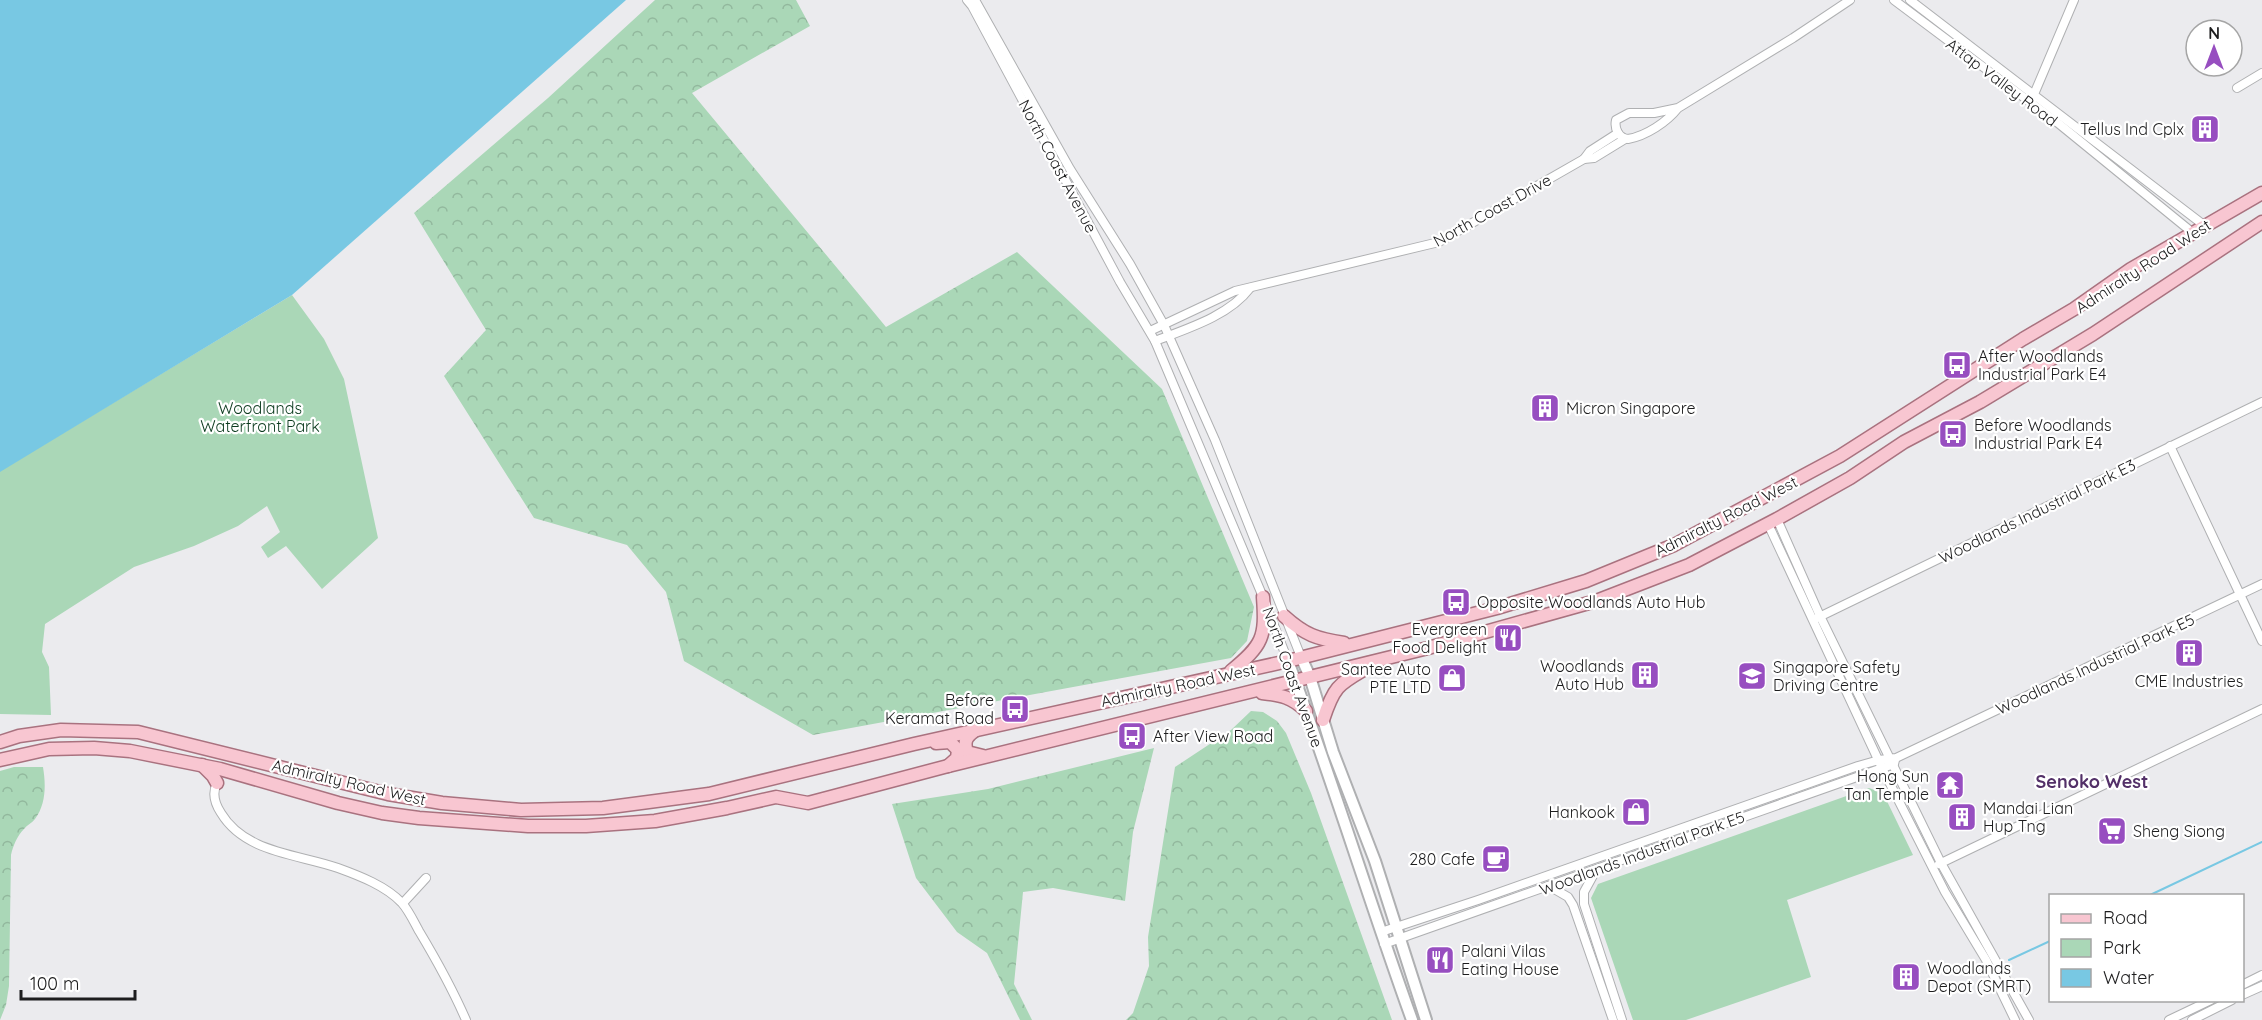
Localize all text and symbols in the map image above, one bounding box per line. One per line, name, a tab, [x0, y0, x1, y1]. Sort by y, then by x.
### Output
north arrow	[2184, 18, 2244, 78]
text: N	[2208, 23, 2220, 43]
street label: Attap Valley Road	[1942, 34, 2062, 130]
street label: North Coast Avenue	[1014, 96, 1102, 236]
building icon: Tellus Ind Cplx	[2189, 113, 2221, 145]
place label: Tellus Ind Cplx	[2080, 119, 2184, 139]
street label: North Coast Drive	[1429, 169, 1555, 251]
street label: Admiralty Road West	[2072, 215, 2214, 317]
place label: After Woodlands Industrial Park E4	[1978, 346, 2106, 384]
bus stop icon: After Woodlands Industrial Park E4	[1941, 349, 1973, 381]
building icon: Micron Singapore	[1529, 392, 1561, 424]
park label: Woodlands Waterfront Park	[200, 398, 320, 436]
place label: Micron Singapore	[1566, 398, 1696, 418]
place label: Before Woodlands Industrial Park E4	[1974, 415, 2112, 453]
bus stop icon: Before Woodlands Industrial Park E4	[1937, 418, 1969, 450]
street label: Woodlands Industrial Park E3	[1935, 455, 2139, 567]
street label: Admiralty Road West	[1651, 471, 1801, 561]
bus stop icon: Opposite Woodlands Auto Hub	[1440, 586, 1472, 618]
place label: Opposite Woodlands Auto Hub	[1477, 592, 1705, 612]
street label: North Coast Avenue	[1258, 604, 1328, 750]
street label: Woodlands Industrial Park E5	[1992, 609, 2198, 719]
place label: Evergreen Food Delight	[1393, 619, 1487, 657]
restaurant icon: Evergreen Food Delight	[1492, 622, 1524, 654]
building icon: CME Industries	[2173, 637, 2205, 669]
place label: Woodlands Auto Hub	[1540, 656, 1624, 694]
place label: Singapore Safety Driving Centre	[1773, 657, 1900, 695]
street label: Admiralty Road West	[1099, 659, 1257, 711]
place label: Santee Auto PTE LTD	[1341, 659, 1431, 697]
building icon: Woodlands Auto Hub	[1629, 659, 1661, 691]
school or university icon: Singapore Safety Driving Centre	[1736, 660, 1768, 692]
shop icon: Santee Auto PTE LTD	[1436, 662, 1468, 694]
place label: CME Industries	[2135, 671, 2243, 691]
place label: Before Keramat Road	[885, 690, 994, 728]
bus stop icon: Before Keramat Road	[999, 693, 1031, 725]
bus stop icon: After View Road	[1116, 720, 1148, 752]
place label: After View Road	[1153, 726, 1273, 746]
street label: Admiralty Road West	[270, 755, 428, 809]
place label: Hong Sun Tan Temple	[1844, 766, 1929, 804]
temple icon: Hong Sun Tan Temple	[1934, 769, 1966, 801]
district label: Senoko West	[2036, 770, 2148, 793]
shop icon: Hankook	[1620, 796, 1652, 828]
place label: Mandai Lian Hup Tng	[1983, 798, 2073, 836]
building icon: Mandai Lian Hup Tng	[1946, 801, 1978, 833]
place label: Hankook	[1548, 802, 1615, 822]
street label: Woodlands Industrial Park E5	[1537, 806, 1747, 900]
supermarket icon: Sheng Siong	[2096, 815, 2128, 847]
place label: Sheng Siong	[2133, 821, 2225, 841]
cafe icon: 280 Cafe	[1480, 843, 1512, 875]
place label: 280 Cafe	[1409, 849, 1475, 869]
legend	[2049, 894, 2244, 1002]
text: Road	[2103, 906, 2148, 929]
text: Park	[2103, 936, 2141, 959]
place label: Palani Vilas Eating House	[1461, 941, 1559, 979]
restaurant icon: Palani Vilas Eating House	[1424, 944, 1456, 976]
place label: Woodlands Depot (SMRT)	[1927, 958, 2031, 996]
building icon: Woodlands Depot (SMRT)	[1890, 961, 1922, 993]
scale bar	[21, 963, 135, 1001]
text: Water	[2103, 966, 2154, 989]
text: 100 m	[30, 972, 79, 995]

